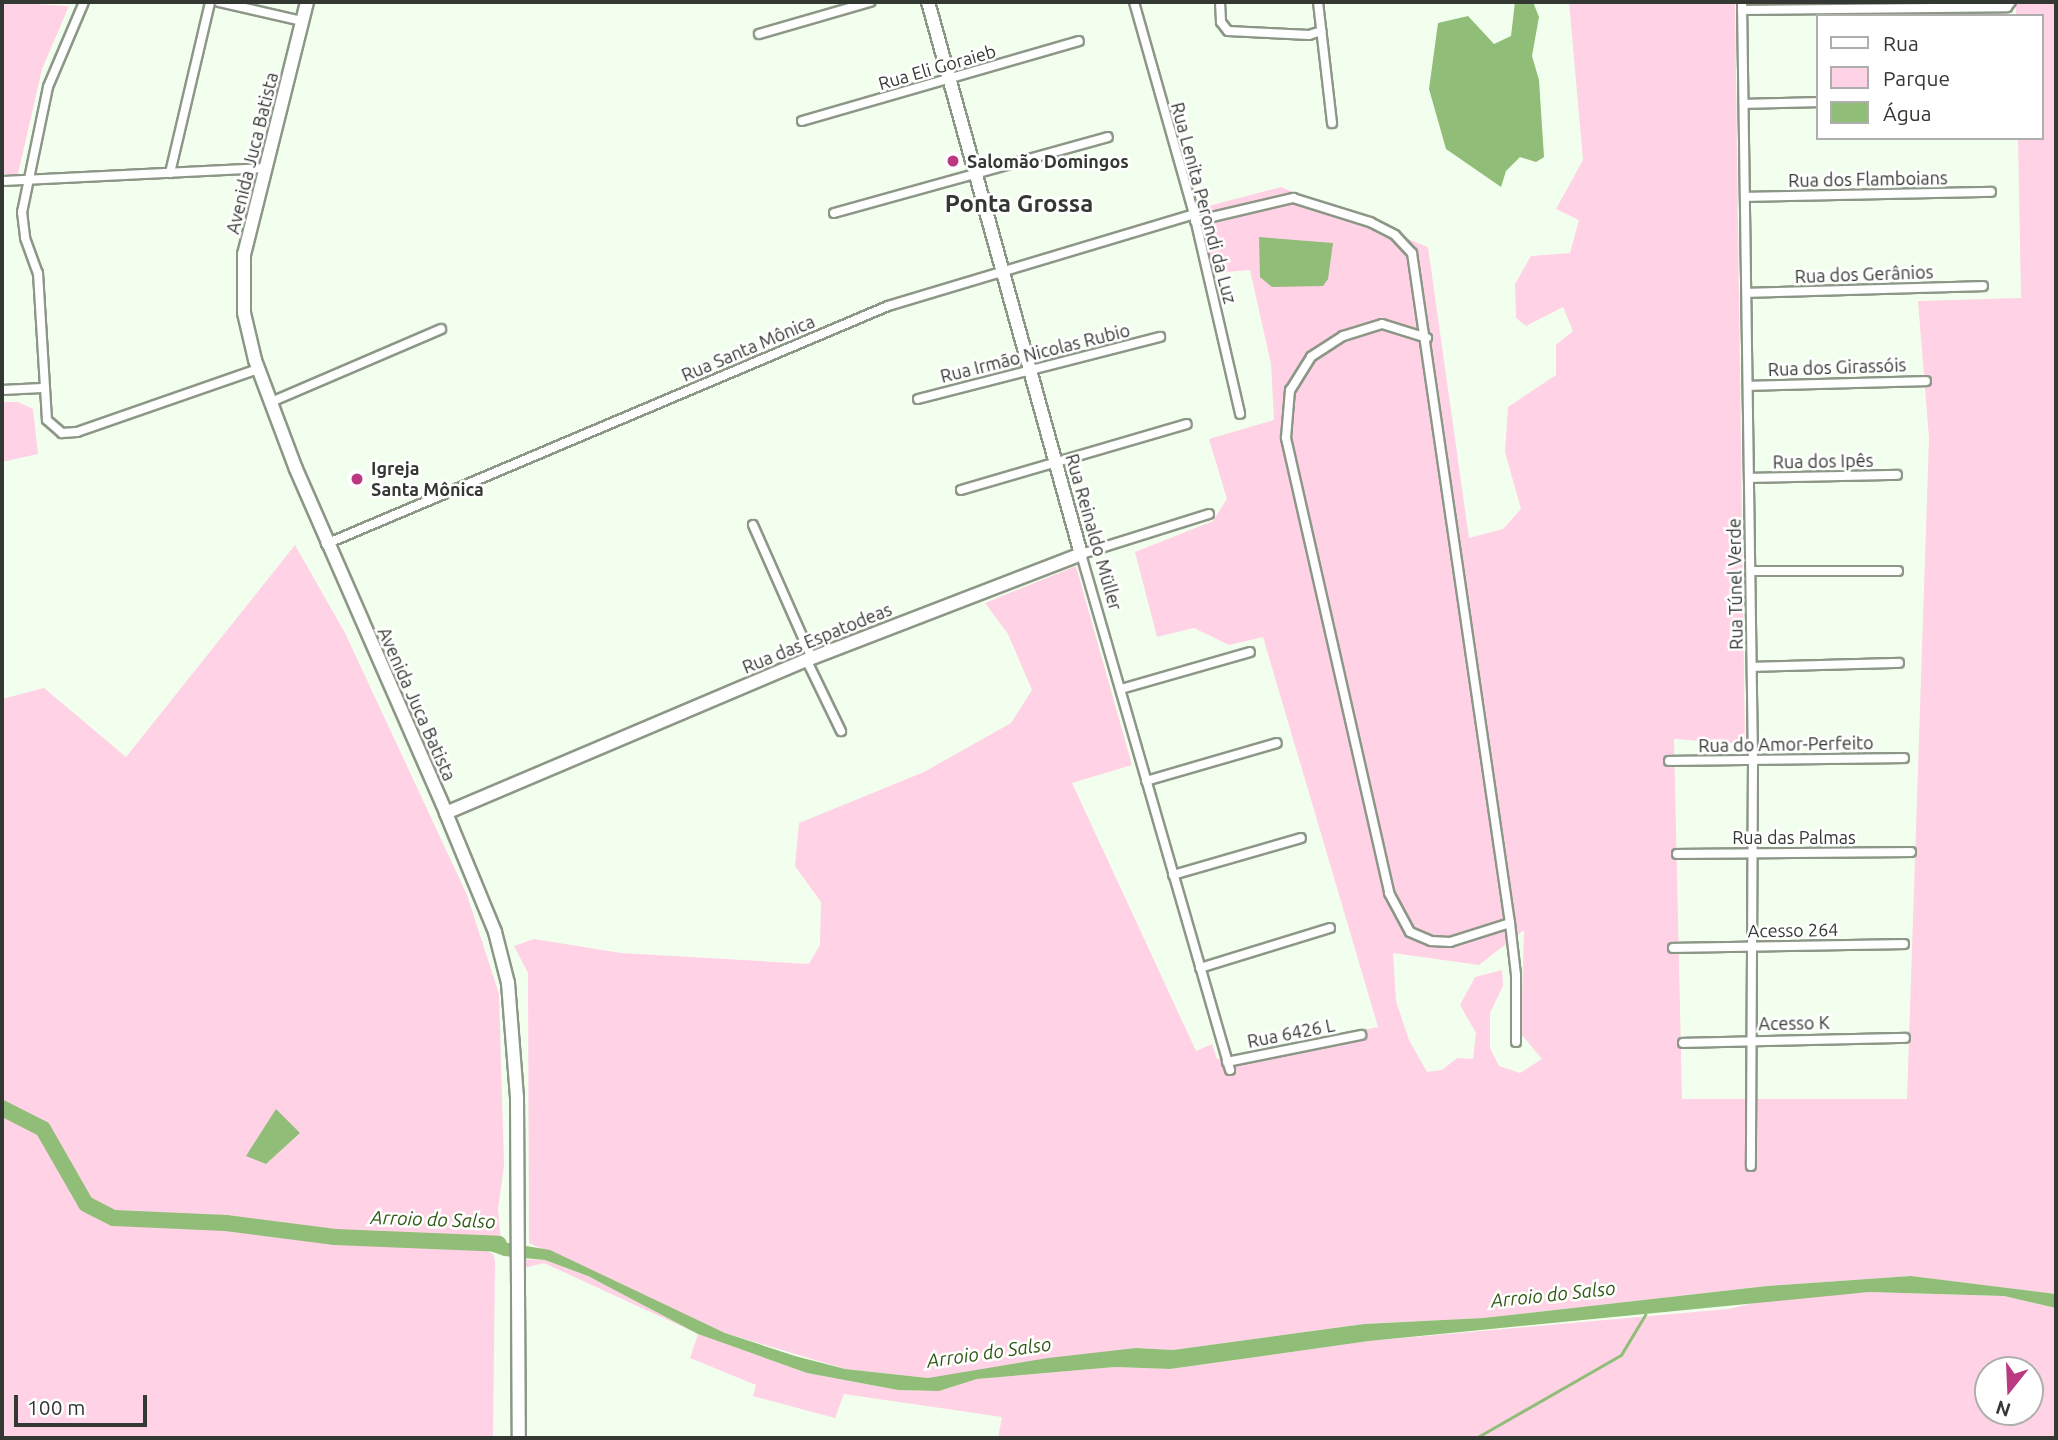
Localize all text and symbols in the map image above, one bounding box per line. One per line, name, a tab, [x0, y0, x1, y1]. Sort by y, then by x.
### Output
legend	[1816, 14, 2044, 140]
text: Rua	[1883, 31, 1919, 55]
street label: Rua Eli Goraieb	[876, 40, 998, 94]
text: Parque	[1883, 66, 1950, 90]
street label: Avenida Juca Batista	[221, 70, 283, 236]
street label: Rua Lenita Perondi da Luz	[1167, 100, 1241, 306]
text: Água	[1883, 101, 1932, 125]
place label: Salomão Domingos	[967, 150, 1129, 172]
marker: Salomão Domingos	[945, 153, 961, 169]
street label: Rua dos Flamboians	[1788, 167, 1948, 191]
district label: Ponta Grossa	[945, 190, 1093, 218]
street label: Rua dos Gerânios	[1794, 261, 1934, 287]
street label: Rua Santa Mônica	[678, 310, 818, 386]
street label: Rua Irmão Nicolas Rubio	[938, 319, 1132, 387]
street label: Rua dos Girassóis	[1767, 354, 1907, 380]
street label: Rua dos Ipês	[1772, 449, 1874, 473]
street label: Rua Reinaldo Müller	[1061, 451, 1127, 613]
place label: Igreja Santa Mônica	[371, 458, 484, 500]
marker: Igreja Santa Mônica	[349, 471, 365, 487]
street label: Rua Túnel Verde	[1723, 518, 1747, 650]
street label: Rua das Espatodeas	[739, 598, 895, 678]
street label: Avenida Juca Batista	[373, 624, 461, 784]
street label: Rua do Amor-Perfeito	[1698, 732, 1874, 756]
street label: Rua das Palmas	[1732, 826, 1856, 848]
street label: Acesso 264	[1747, 918, 1839, 942]
street label: Acesso K	[1758, 1012, 1830, 1034]
street label: Rua 6426 L	[1245, 1014, 1337, 1052]
water label: Arroio do Salso	[370, 1206, 496, 1234]
water label: Arroio do Salso	[1490, 1277, 1616, 1313]
water label: Arroio do Salso	[925, 1333, 1053, 1373]
north arrow	[1974, 1356, 2044, 1426]
scale bar	[18, 1380, 150, 1424]
text: 100 m	[27, 1395, 85, 1419]
text: N	[1993, 1396, 2013, 1422]

